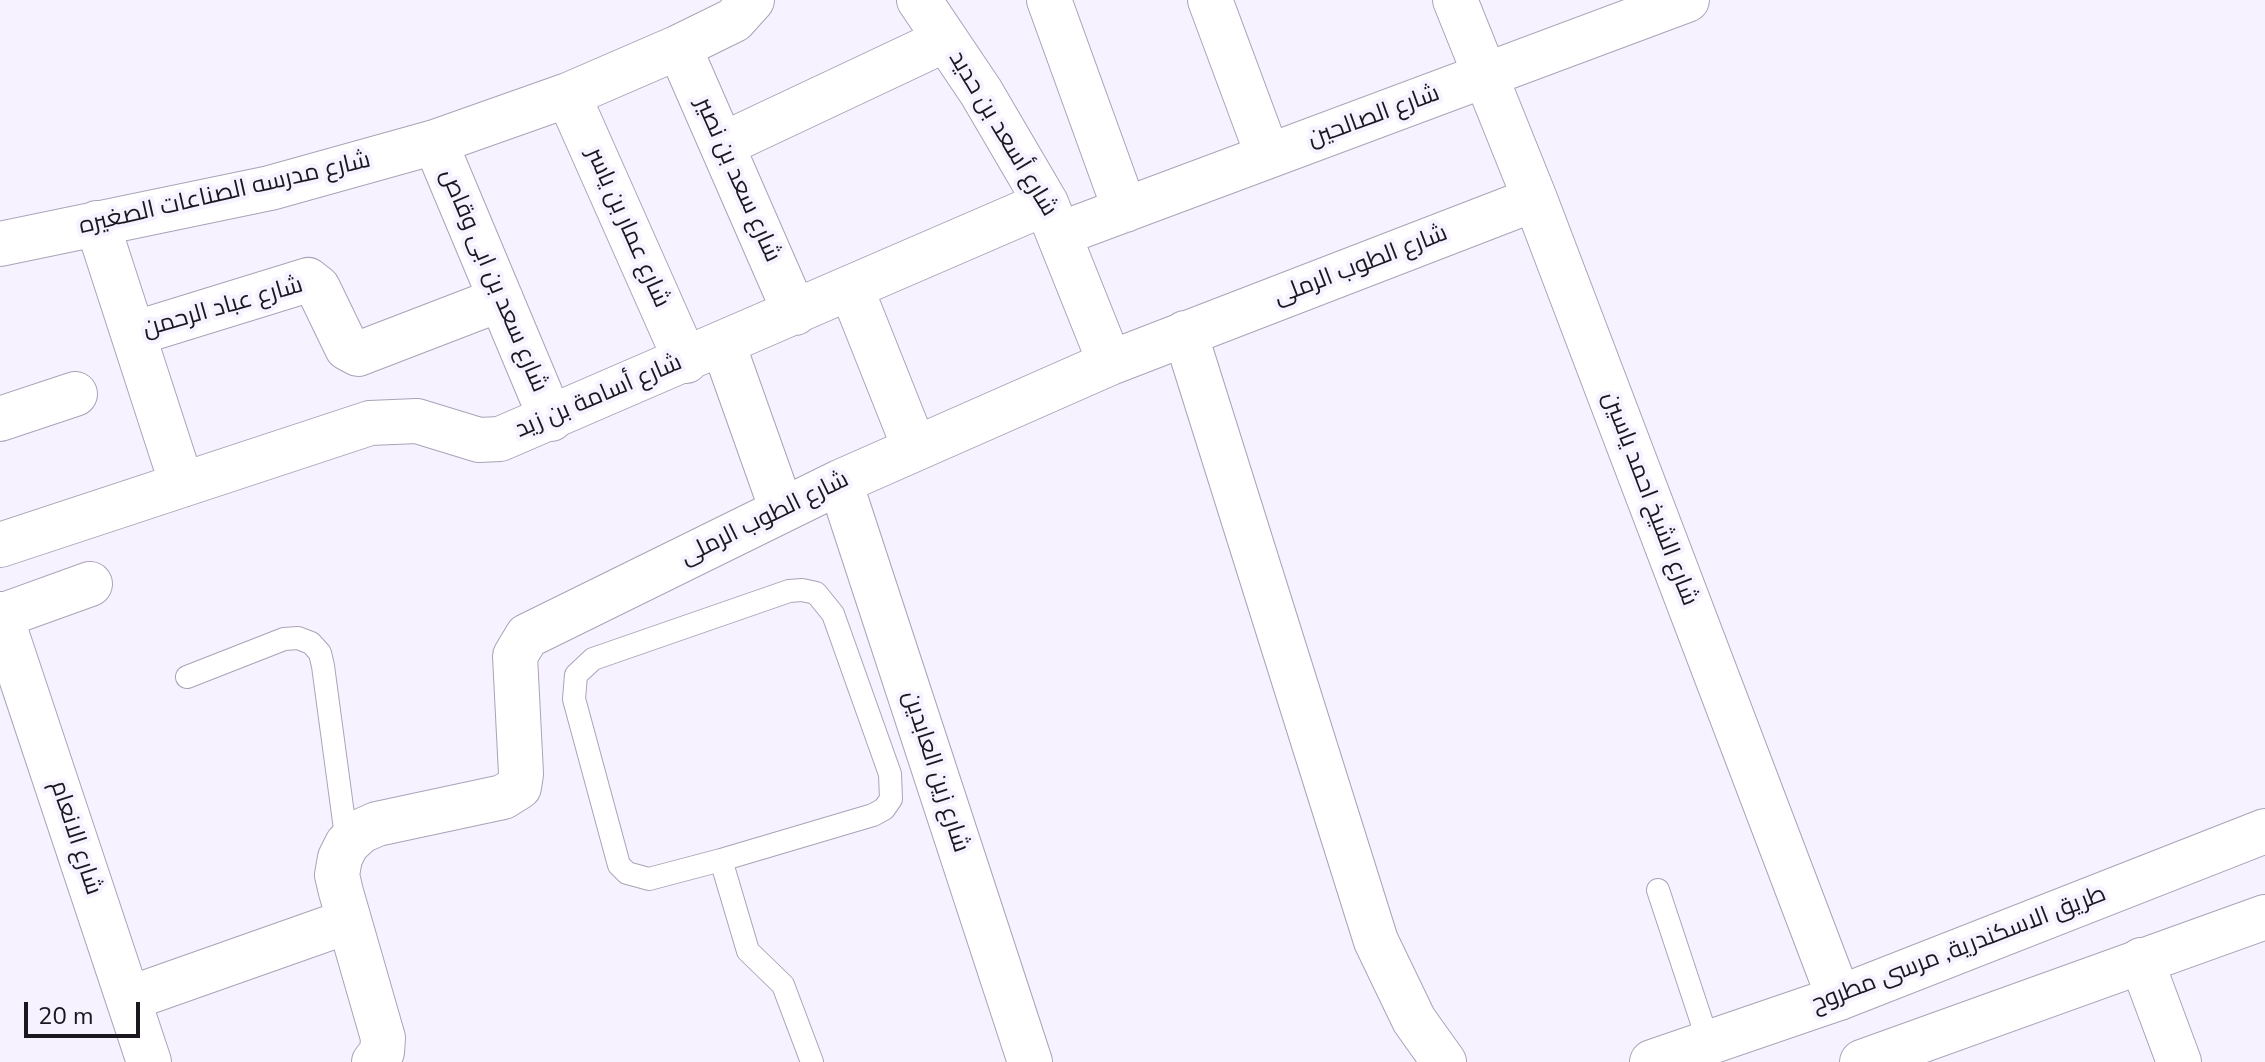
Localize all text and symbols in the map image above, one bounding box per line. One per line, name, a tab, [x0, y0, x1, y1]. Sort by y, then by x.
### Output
street label: شارع أسعد بن حديد	[941, 46, 1063, 222]
street label: شارع الصالحين	[1304, 80, 1444, 154]
street label: شارع سعد بن نصير	[688, 93, 786, 267]
street label: شارع عمار بن ياسر	[579, 144, 675, 312]
street label: شارع مدرسه الصناعات الصغيره	[76, 146, 374, 242]
street label: شارع سعد بن ابى وقاص	[433, 165, 553, 397]
street label: شارع الطوب الرملى	[1270, 220, 1452, 312]
street label: شارع عباد الرحمن	[140, 271, 306, 345]
street label: شارع أسامة بن زيد	[511, 349, 687, 445]
street label: شارع الشيخ احمد ياسين	[1595, 388, 1703, 610]
street label: شارع الطوب الرملى	[676, 466, 854, 572]
street label: شارع زين العابدين	[895, 688, 975, 856]
street label: شارع الانعام	[43, 777, 107, 899]
street label: طريق الاسكندرية, مرسى مطروح	[1807, 880, 2111, 1020]
scale bar	[28, 986, 144, 1036]
text: 20 m	[38, 1000, 94, 1032]

